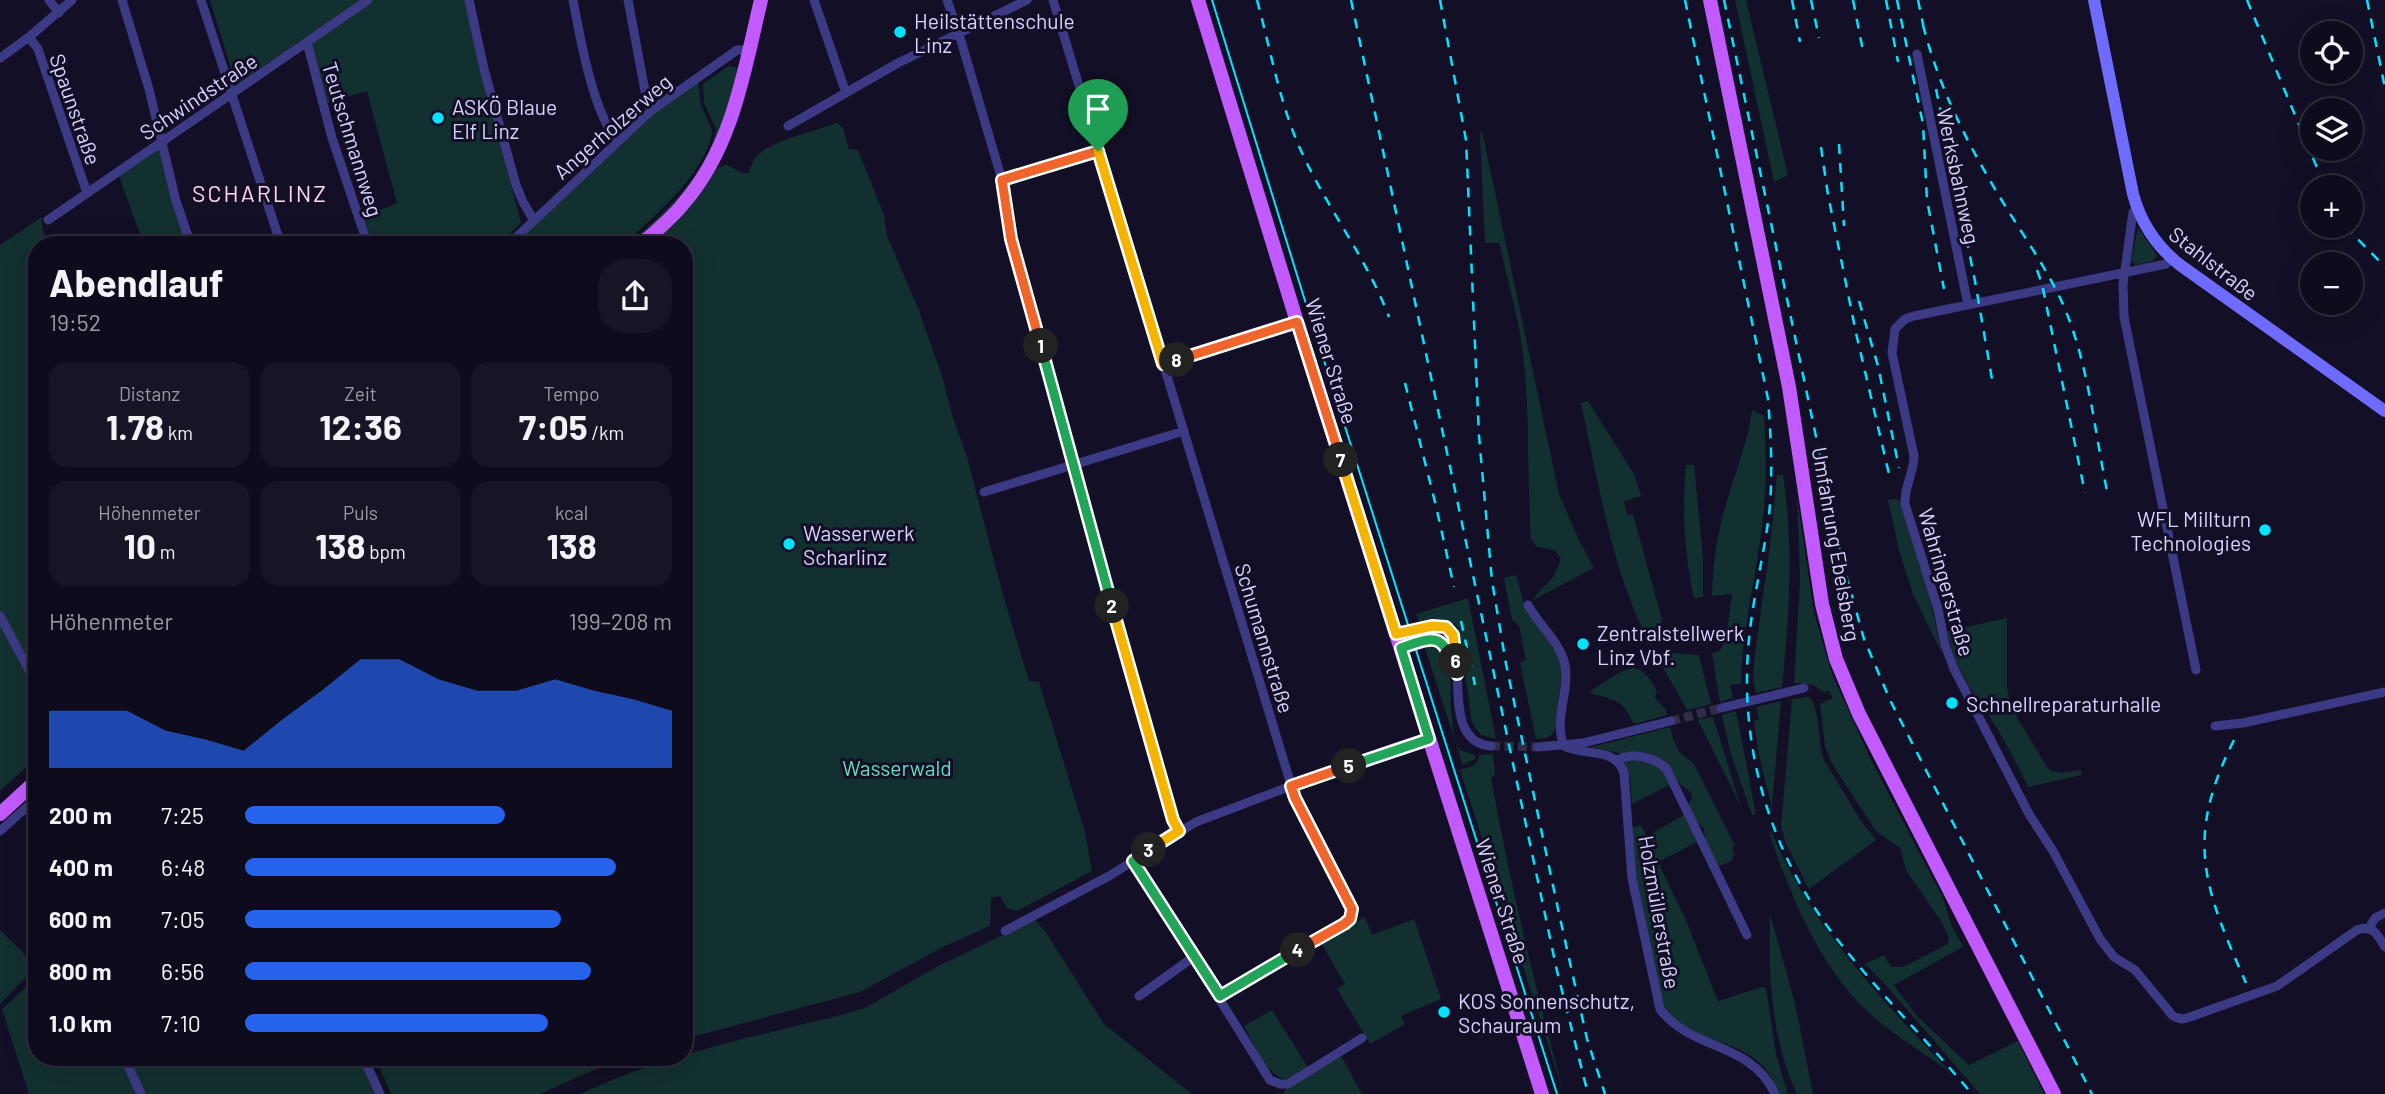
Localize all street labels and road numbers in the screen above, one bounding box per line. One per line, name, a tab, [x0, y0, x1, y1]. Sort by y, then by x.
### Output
street label: Schwindstraße	[134, 47, 262, 145]
street label: Spaunstraße	[45, 50, 107, 168]
street label: Teutschmannweg	[318, 59, 388, 219]
street label: Angerholzerweg	[548, 68, 676, 184]
street label: Werksbahnweg	[1932, 106, 1986, 246]
street label: Stahlstraße	[2165, 221, 2263, 305]
street label: Wiener Straße	[1301, 295, 1363, 427]
street label: Umfahrung Ebelsberg	[1808, 445, 1866, 643]
street label: Wahringerstraße	[1914, 505, 1980, 659]
street label: Schumannstraße	[1230, 560, 1300, 716]
street label: Holzmüllerstraße	[1634, 833, 1686, 991]
street label: Wiener Straße	[1471, 835, 1535, 967]

